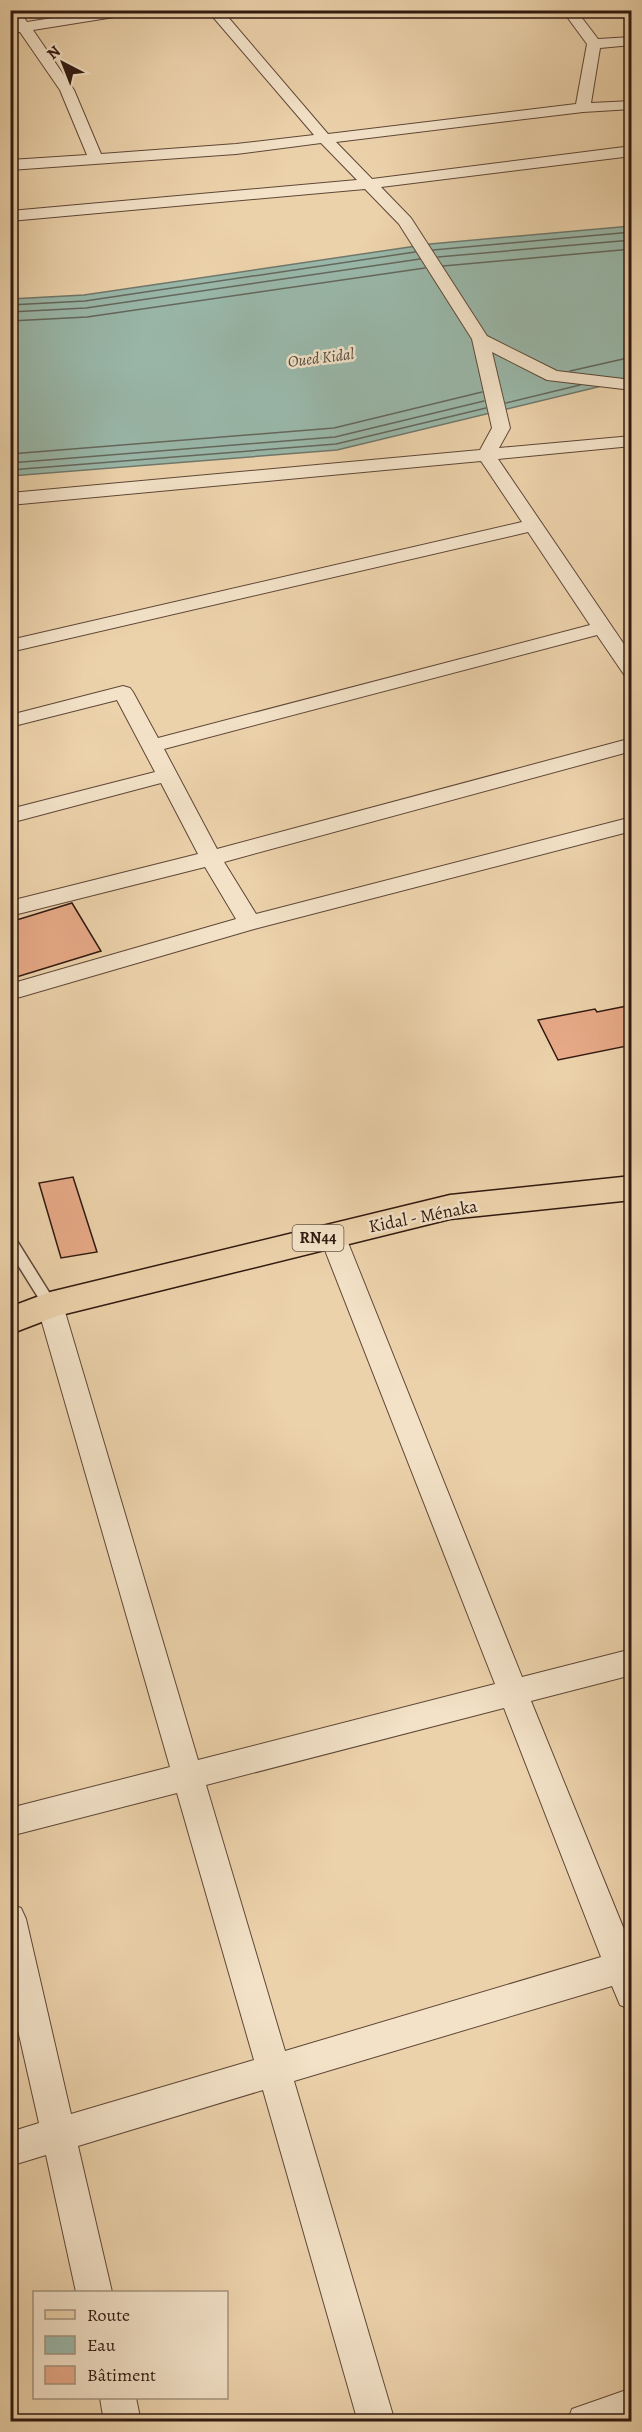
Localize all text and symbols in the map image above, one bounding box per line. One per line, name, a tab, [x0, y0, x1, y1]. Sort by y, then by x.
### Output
north arrow	[33, 33, 93, 93]
text: N	[42, 40, 66, 65]
water label: Oued Kidal	[286, 343, 356, 373]
street label: Kidal - Ménaka	[367, 1194, 480, 1238]
road number: RN44	[292, 1225, 344, 1251]
legend	[33, 2291, 228, 2399]
text: Route	[87, 2303, 130, 2327]
text: Eau	[87, 2333, 116, 2357]
text: Bâtiment	[87, 2363, 156, 2387]

